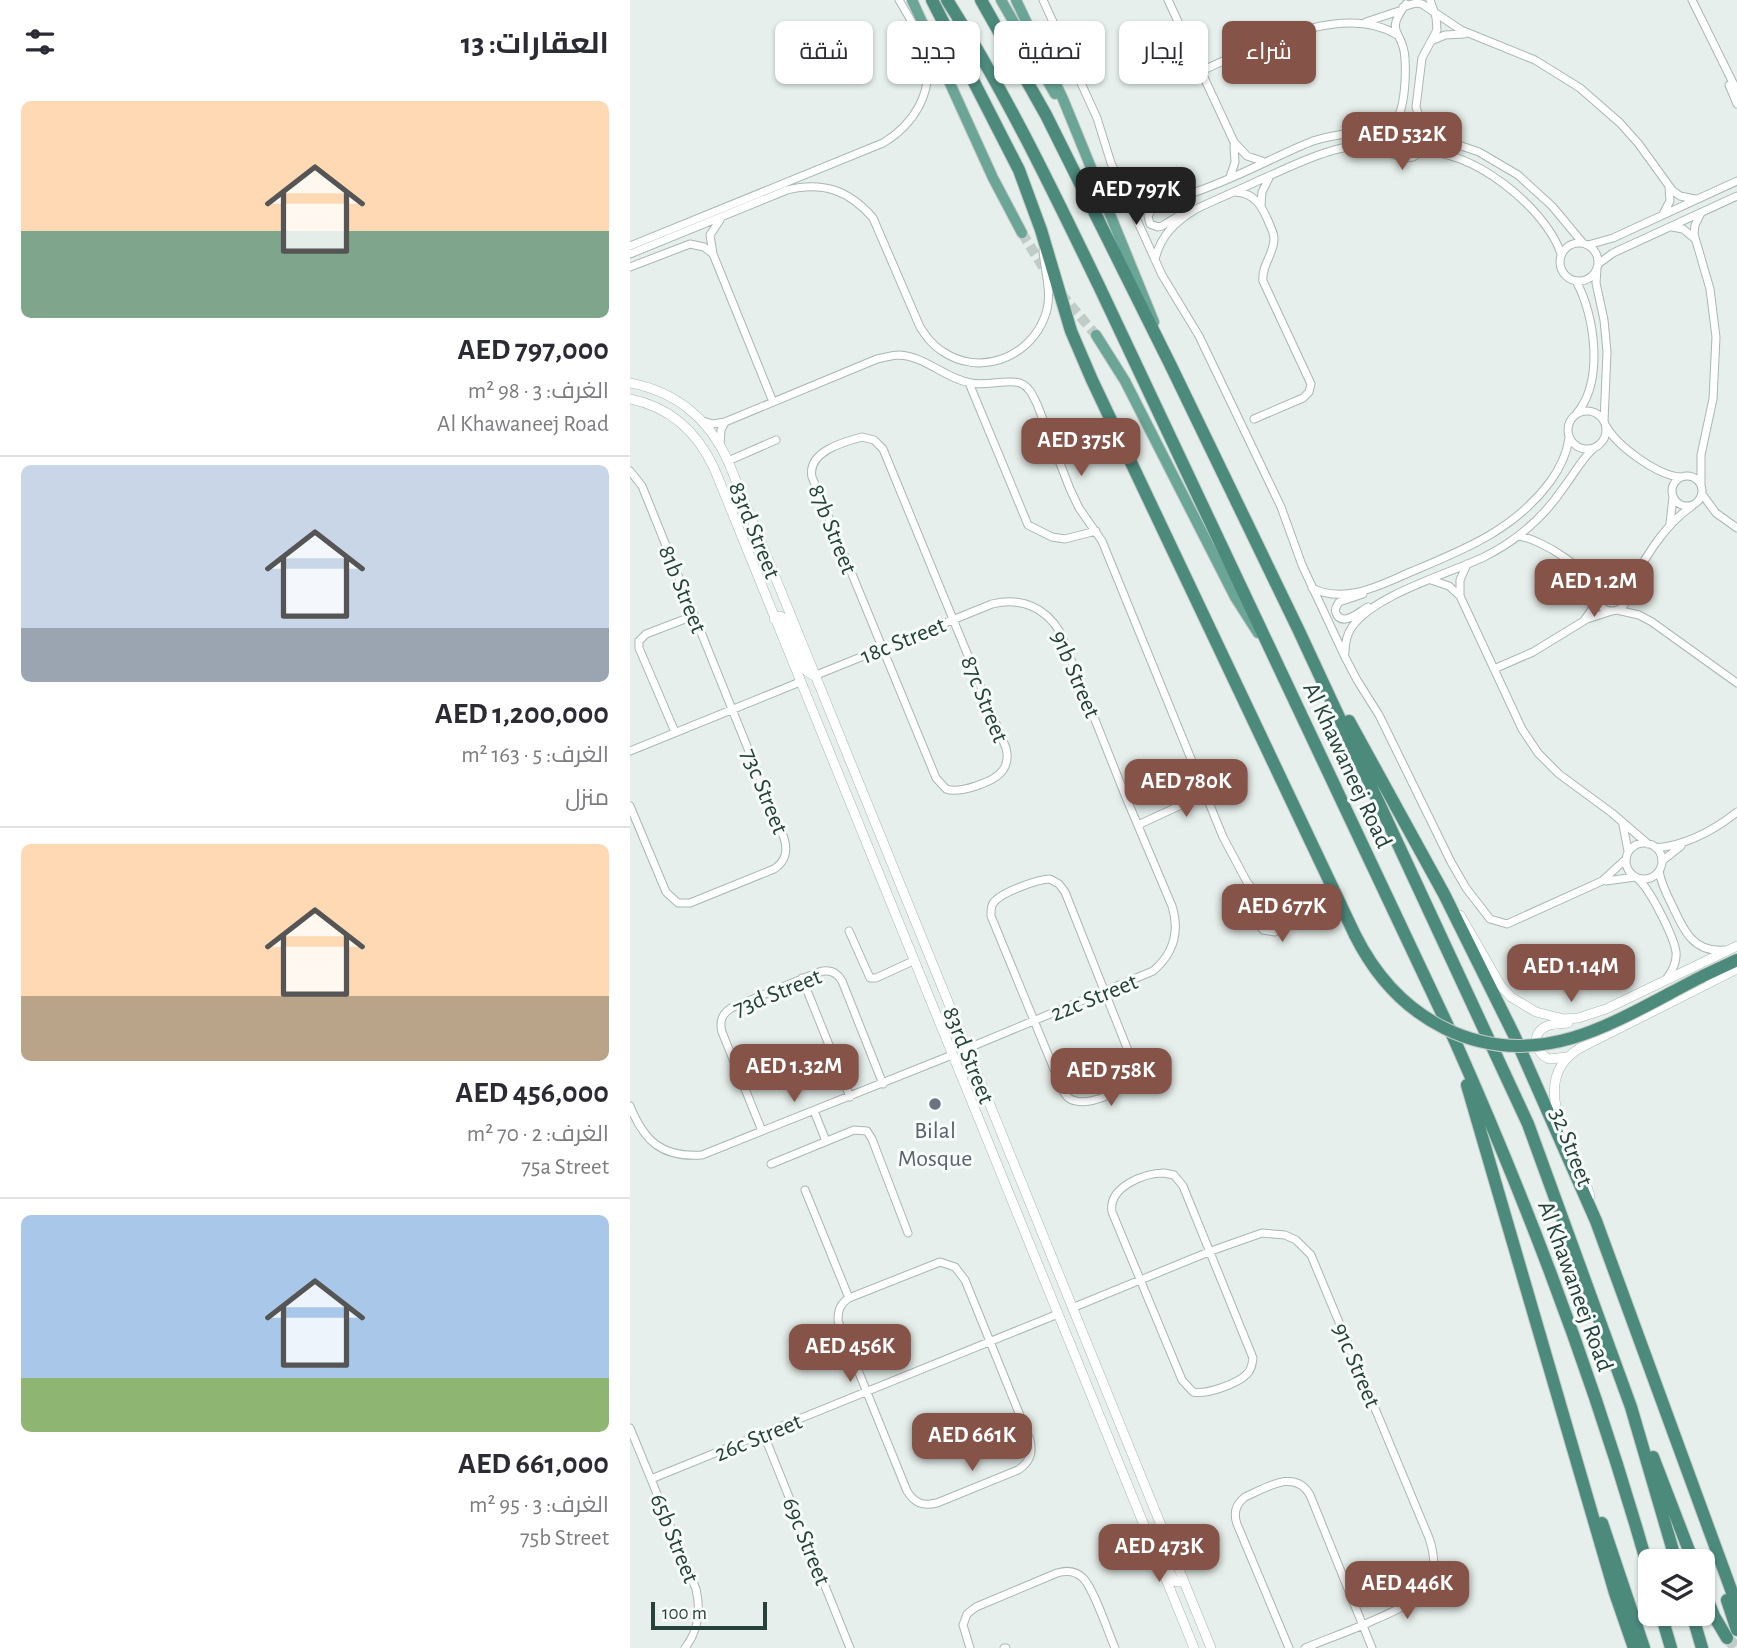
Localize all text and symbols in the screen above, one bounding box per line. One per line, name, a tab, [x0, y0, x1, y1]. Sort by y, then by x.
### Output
chip: شقة	[775, 21, 873, 84]
chip: جديد	[887, 21, 980, 84]
chip: تصفية	[994, 21, 1105, 84]
chip: إيجار	[1119, 21, 1208, 84]
chip: شراء	[1222, 21, 1316, 84]
icon: filters	[21, 23, 59, 61]
text: العقارات: 13	[461, 29, 609, 59]
pin: AED 532K	[1330, 113, 1474, 172]
text: AED 532K	[1358, 123, 1446, 146]
icon: home	[252, 146, 378, 272]
pin: AED 797K	[1064, 168, 1208, 227]
text: AED 797K	[1092, 178, 1180, 201]
text: AED 797,000	[457, 335, 609, 365]
text: الغرف: 3 · 98 m²	[468, 380, 609, 403]
text: Al Khawaneej Road	[437, 413, 609, 436]
pin: AED 375K	[1009, 419, 1153, 478]
text: AED 375K	[1037, 429, 1125, 452]
street label: 83rd Street	[724, 479, 784, 582]
street label: 87b Street	[803, 481, 861, 578]
icon: home	[252, 511, 378, 637]
street label: 81b Street	[654, 542, 711, 637]
pin: AED 1.2M	[1522, 560, 1666, 619]
text: AED 1.2M	[1551, 570, 1637, 593]
street label: 18c Street	[857, 613, 950, 669]
street label: 91b Street	[1046, 627, 1104, 722]
street label: 87c Street	[956, 653, 1012, 746]
street label: Al Khawaneej Road	[1298, 679, 1396, 852]
text: AED 1,200,000	[435, 699, 609, 729]
text: الغرف: 5 · 163 m²	[461, 744, 609, 767]
street label: 73c Street	[736, 745, 792, 838]
pin: AED 780K	[1114, 760, 1258, 819]
text: AED 780K	[1141, 770, 1231, 793]
text: منزل	[565, 787, 609, 810]
pin: AED 677K	[1210, 884, 1354, 944]
icon: home	[252, 889, 378, 1015]
text: AED 677K	[1238, 895, 1326, 918]
pin: AED 1.14M	[1491, 944, 1651, 1004]
text: AED 1.14M	[1523, 955, 1619, 978]
street label: 73d Street	[730, 964, 825, 1021]
street label: 22c Street	[1047, 970, 1142, 1026]
street label: 83rd Street	[938, 1004, 998, 1107]
pin: AED 1.32M	[714, 1044, 874, 1104]
pin: AED 758K	[1039, 1048, 1183, 1108]
text: AED 1.32M	[746, 1055, 842, 1078]
text: AED 758K	[1067, 1059, 1155, 1082]
text: AED 456,000	[455, 1078, 609, 1108]
marker: Bilal Mosque	[927, 1096, 943, 1112]
street label: 32 Street	[1545, 1105, 1597, 1190]
place label: Bilal Mosque	[898, 1119, 972, 1171]
text: الغرف: 2 · 70 m²	[467, 1123, 609, 1146]
text: 75a Street	[521, 1156, 609, 1179]
street label: Al Khawaneej Road	[1533, 1198, 1617, 1375]
icon: home	[252, 1260, 378, 1386]
street label: 91c Street	[1328, 1320, 1385, 1411]
pin: AED 456K	[778, 1324, 922, 1384]
text: AED 456K	[805, 1335, 895, 1358]
street label: 26c Street	[711, 1409, 806, 1466]
pin: AED 661K	[900, 1414, 1044, 1473]
text: AED 661K	[928, 1424, 1016, 1447]
text: AED 661,000	[458, 1449, 609, 1479]
street label: 65b Street	[645, 1490, 703, 1587]
text: الغرف: 3 · 95 m²	[469, 1494, 609, 1517]
street label: 69c Street	[778, 1494, 835, 1589]
pin: AED 473K	[1087, 1524, 1231, 1584]
text: 75b Street	[520, 1527, 609, 1550]
text: AED 473K	[1115, 1535, 1203, 1558]
map controls	[1638, 1549, 1715, 1626]
button: layers	[1638, 1549, 1715, 1626]
pin: AED 446K	[1335, 1562, 1479, 1621]
text: AED 446K	[1361, 1572, 1453, 1595]
scale bar	[651, 1599, 766, 1631]
text: 100 m	[662, 1604, 707, 1623]

